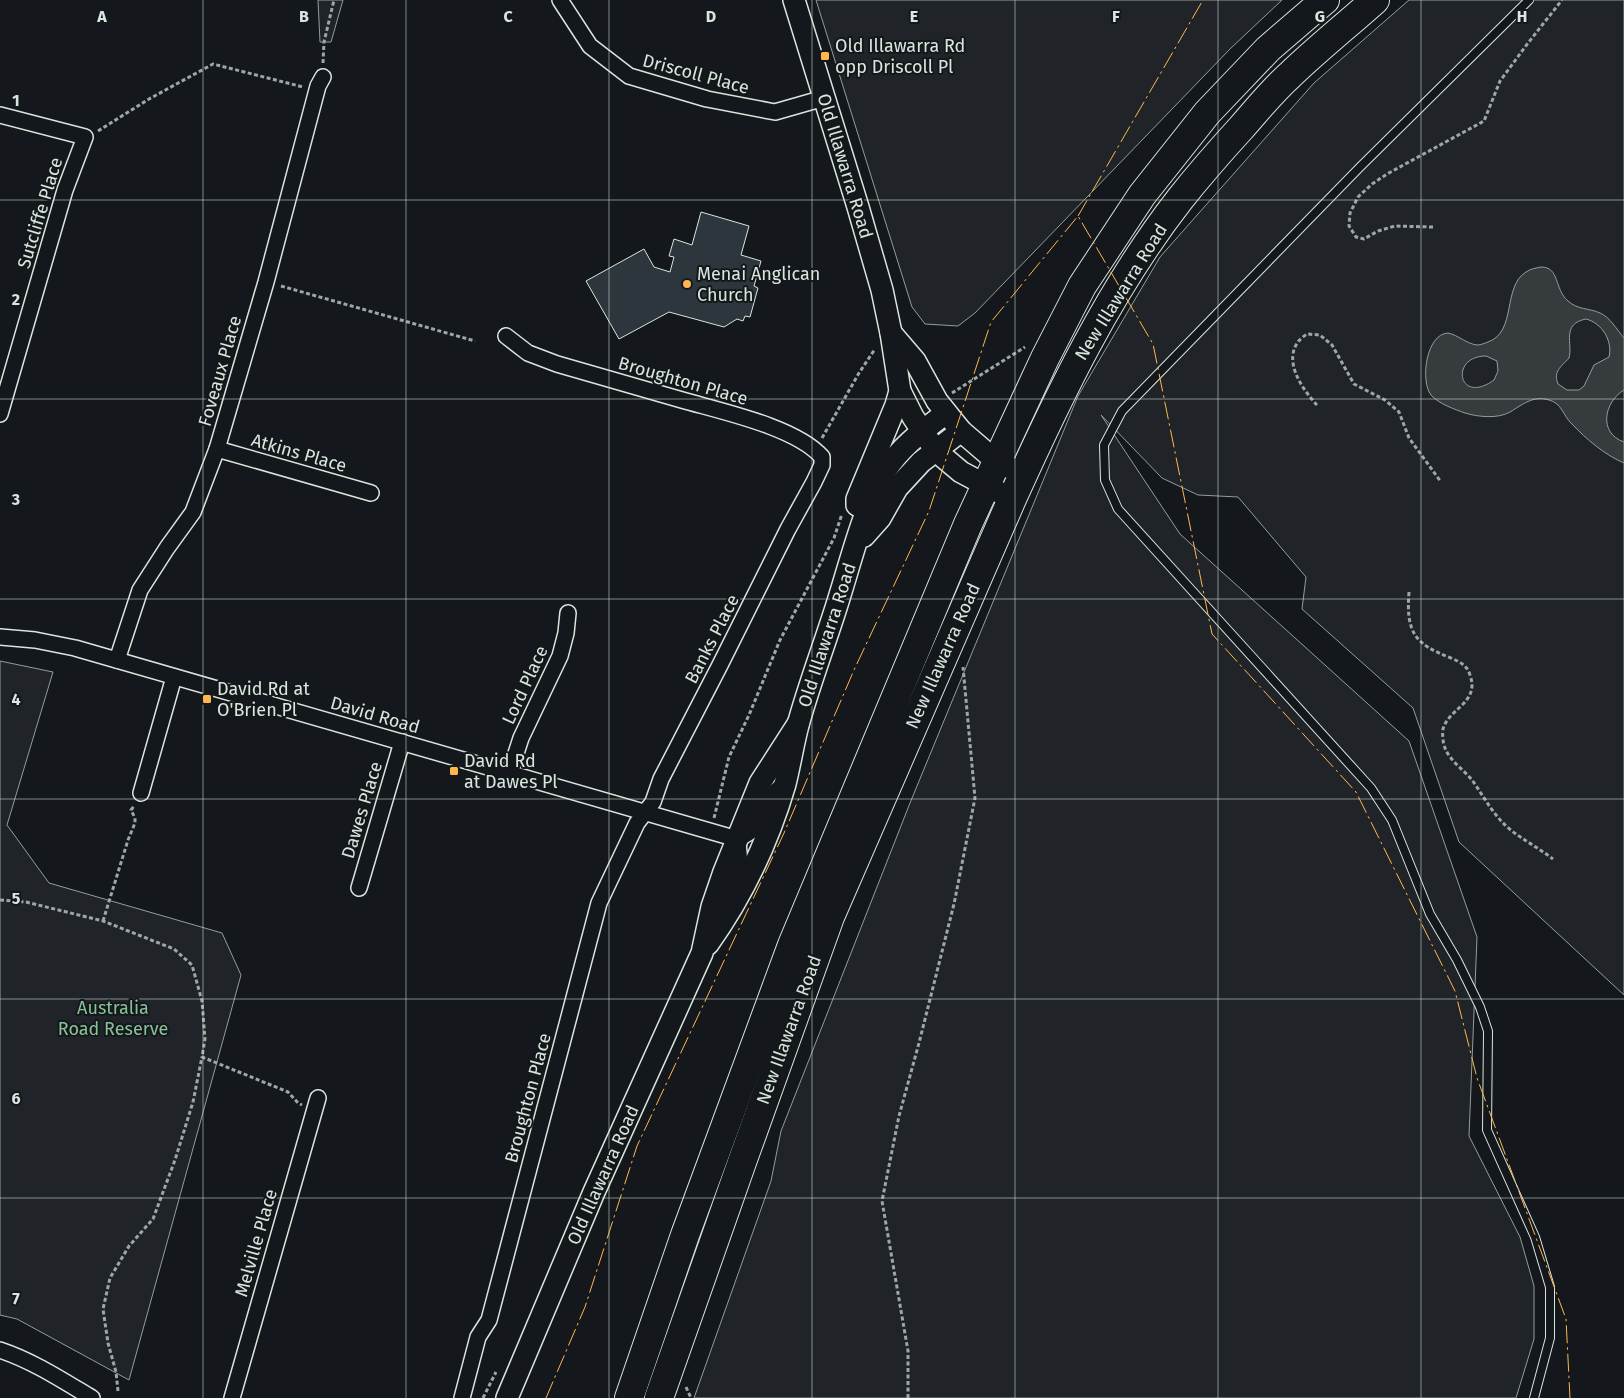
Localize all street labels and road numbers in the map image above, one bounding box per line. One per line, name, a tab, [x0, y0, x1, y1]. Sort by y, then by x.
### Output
street label: Driscoll Place	[640, 49, 752, 99]
street label: Old Illawarra Road	[812, 91, 878, 241]
street label: Sutcliffe Place	[13, 155, 67, 271]
street label: New Illawarra Road	[1070, 220, 1172, 364]
street label: Foveaux Place	[194, 313, 246, 429]
street label: Broughton Place	[616, 352, 750, 410]
street label: Atkins Place	[249, 429, 349, 477]
street label: Old Illawarra Road	[793, 560, 861, 710]
street label: New Illawarra Road	[901, 580, 985, 732]
street label: Banks Place	[680, 591, 744, 687]
street label: Lord Place	[497, 642, 553, 728]
street label: David Road	[328, 692, 422, 738]
street label: Dawes Place	[337, 759, 387, 861]
street label: New Illawarra Road	[752, 952, 826, 1108]
street label: Broughton Place	[500, 1031, 556, 1165]
street label: Old Illawarra Road	[562, 1102, 644, 1248]
street label: Melville Place	[230, 1187, 282, 1299]

